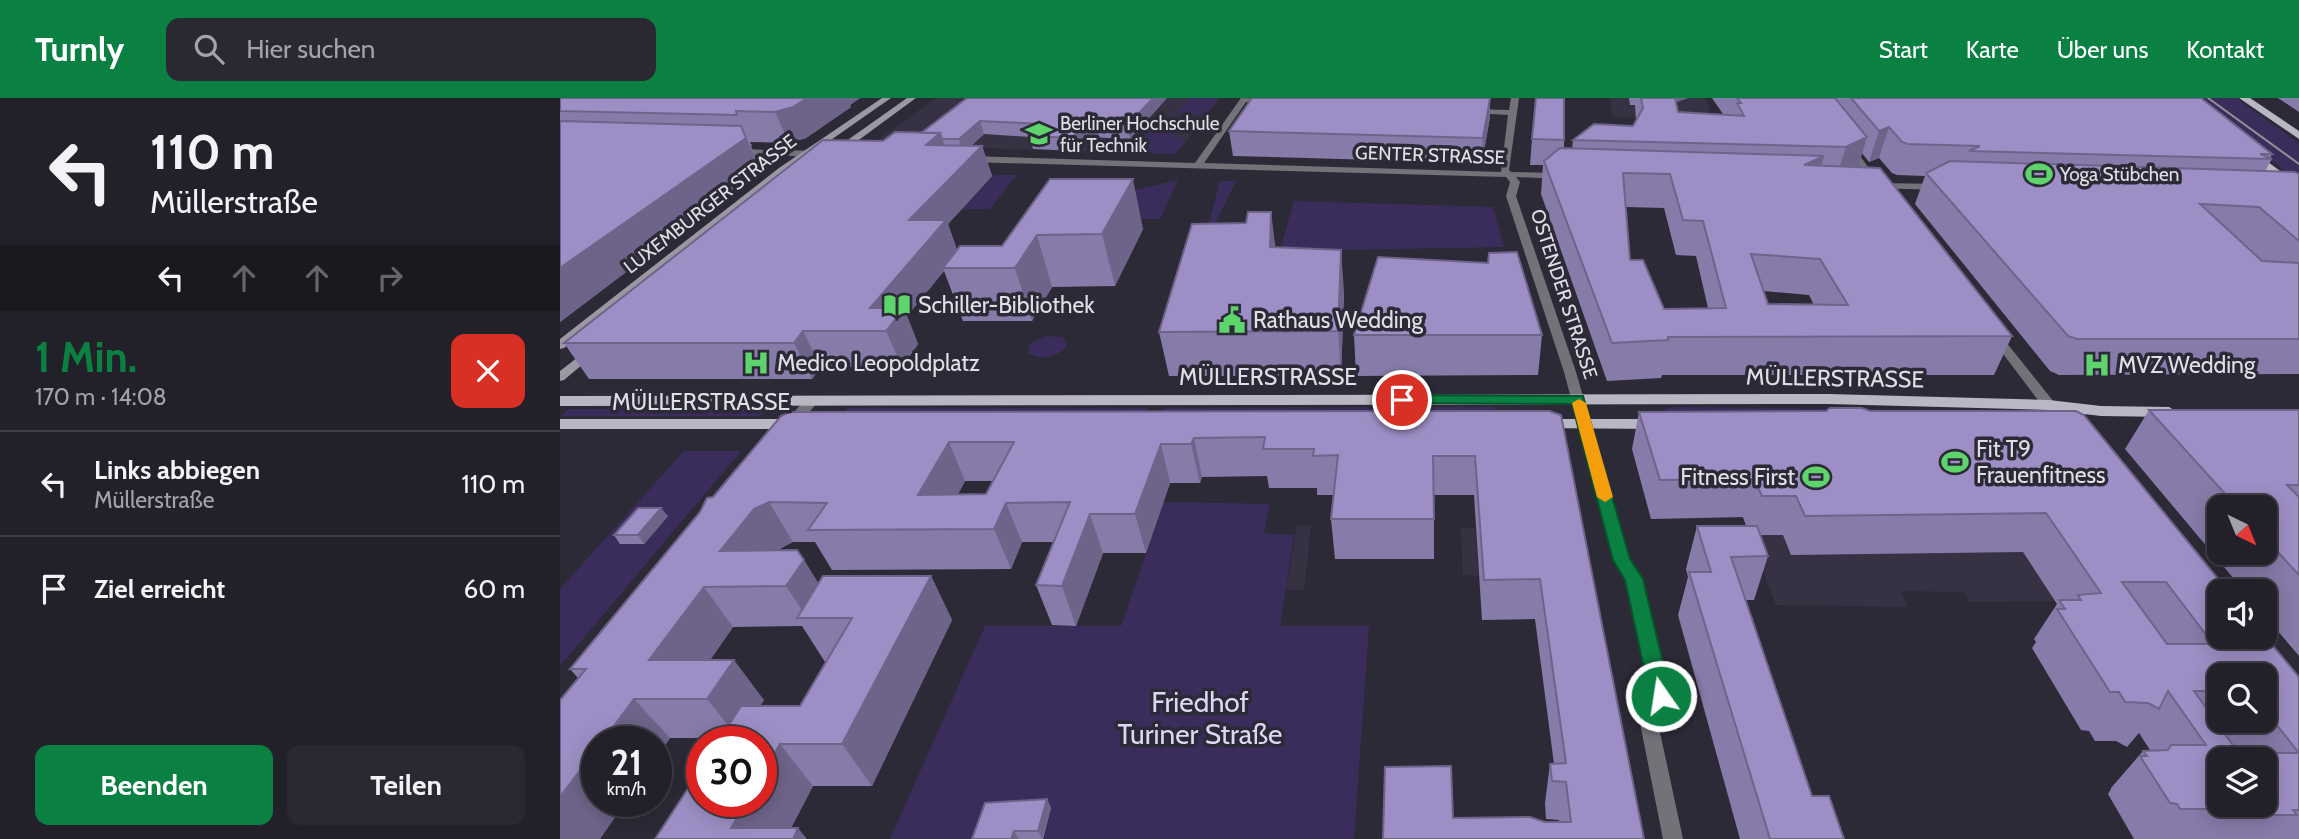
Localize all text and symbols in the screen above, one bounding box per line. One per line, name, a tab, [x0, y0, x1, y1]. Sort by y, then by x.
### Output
search box	[166, 18, 656, 81]
text: Turnly	[35, 29, 124, 69]
icon: search	[190, 30, 228, 68]
text: Hier suchen	[246, 33, 375, 65]
text: Start	[1879, 35, 1928, 64]
text: Karte	[1966, 35, 2019, 64]
text: Über uns	[2057, 35, 2148, 64]
text: Kontakt	[2186, 35, 2264, 64]
place label: Berliner Hochschule für Technik	[1060, 112, 1220, 157]
school or university icon: Berliner Hochschule für Technik	[1024, 119, 1054, 149]
text: 110 m	[150, 122, 274, 181]
icon: left	[35, 126, 126, 217]
street label: LUXEMBURGER STRASSE	[619, 129, 801, 279]
street label: GENTER STRASSE	[1355, 141, 1505, 169]
sports icon: Yoga Stübchen	[2024, 159, 2054, 189]
place label: Yoga Stübchen	[2059, 163, 2179, 186]
text: Müllerstraße	[150, 182, 318, 221]
street label: OSTENDER STRASSE	[1526, 206, 1602, 382]
icon: left	[152, 259, 190, 297]
icon: ahead	[225, 259, 263, 297]
icon: ahead	[298, 259, 336, 297]
icon: right	[371, 259, 409, 297]
library icon: Schiller-Bibliothek	[882, 290, 912, 320]
place label: Schiller-Bibliothek	[918, 291, 1095, 319]
public building icon: Rathaus Wedding	[1217, 305, 1247, 335]
place label: Rathaus Wedding	[1253, 306, 1423, 334]
text: 1 Min.	[35, 331, 137, 383]
button: close	[451, 334, 525, 408]
hospital icon: Medico Leopoldplatz	[741, 348, 771, 378]
place label: Medico Leopoldplatz	[777, 349, 980, 377]
hospital icon: MVZ Wedding	[2082, 350, 2112, 380]
place label: MVZ Wedding	[2118, 351, 2256, 379]
street label: MÜLLERSTRASSE	[1746, 362, 1924, 394]
street label: MÜLLERSTRASSE	[1179, 363, 1357, 391]
pin	[1372, 370, 1432, 430]
icon: arrive	[1383, 381, 1421, 419]
text: 170 m · 14:08	[35, 383, 167, 411]
street label: MÜLLERSTRASSE	[612, 388, 790, 416]
place label: Fit T9 Frauenfitness	[1976, 435, 2106, 489]
sports icon: Fit T9 Frauenfitness	[1940, 447, 1970, 477]
text: Links abbiegen	[94, 454, 260, 486]
sports icon: Fitness First	[1801, 462, 1831, 492]
place label: Fitness First	[1680, 463, 1795, 491]
icon: left	[35, 465, 73, 503]
text: 110 m	[461, 468, 525, 500]
text: Müllerstraße	[94, 486, 215, 514]
north arrow	[2207, 495, 2277, 565]
map controls	[2207, 495, 2277, 817]
icon: arrive	[35, 570, 73, 608]
text: Ziel erreicht	[94, 573, 225, 605]
text: 60 m	[463, 573, 525, 605]
button: sound	[2207, 579, 2277, 649]
position arrow	[1624, 659, 1698, 733]
button: search	[2207, 663, 2277, 733]
park label: Friedhof Turiner Straße	[1118, 685, 1282, 751]
speed limit sign: 30	[686, 726, 777, 817]
text: 21	[611, 741, 642, 784]
button: Beenden	[35, 745, 273, 825]
button: Teilen	[287, 745, 525, 825]
button: layers	[2207, 747, 2277, 817]
text: km/h	[607, 778, 646, 800]

